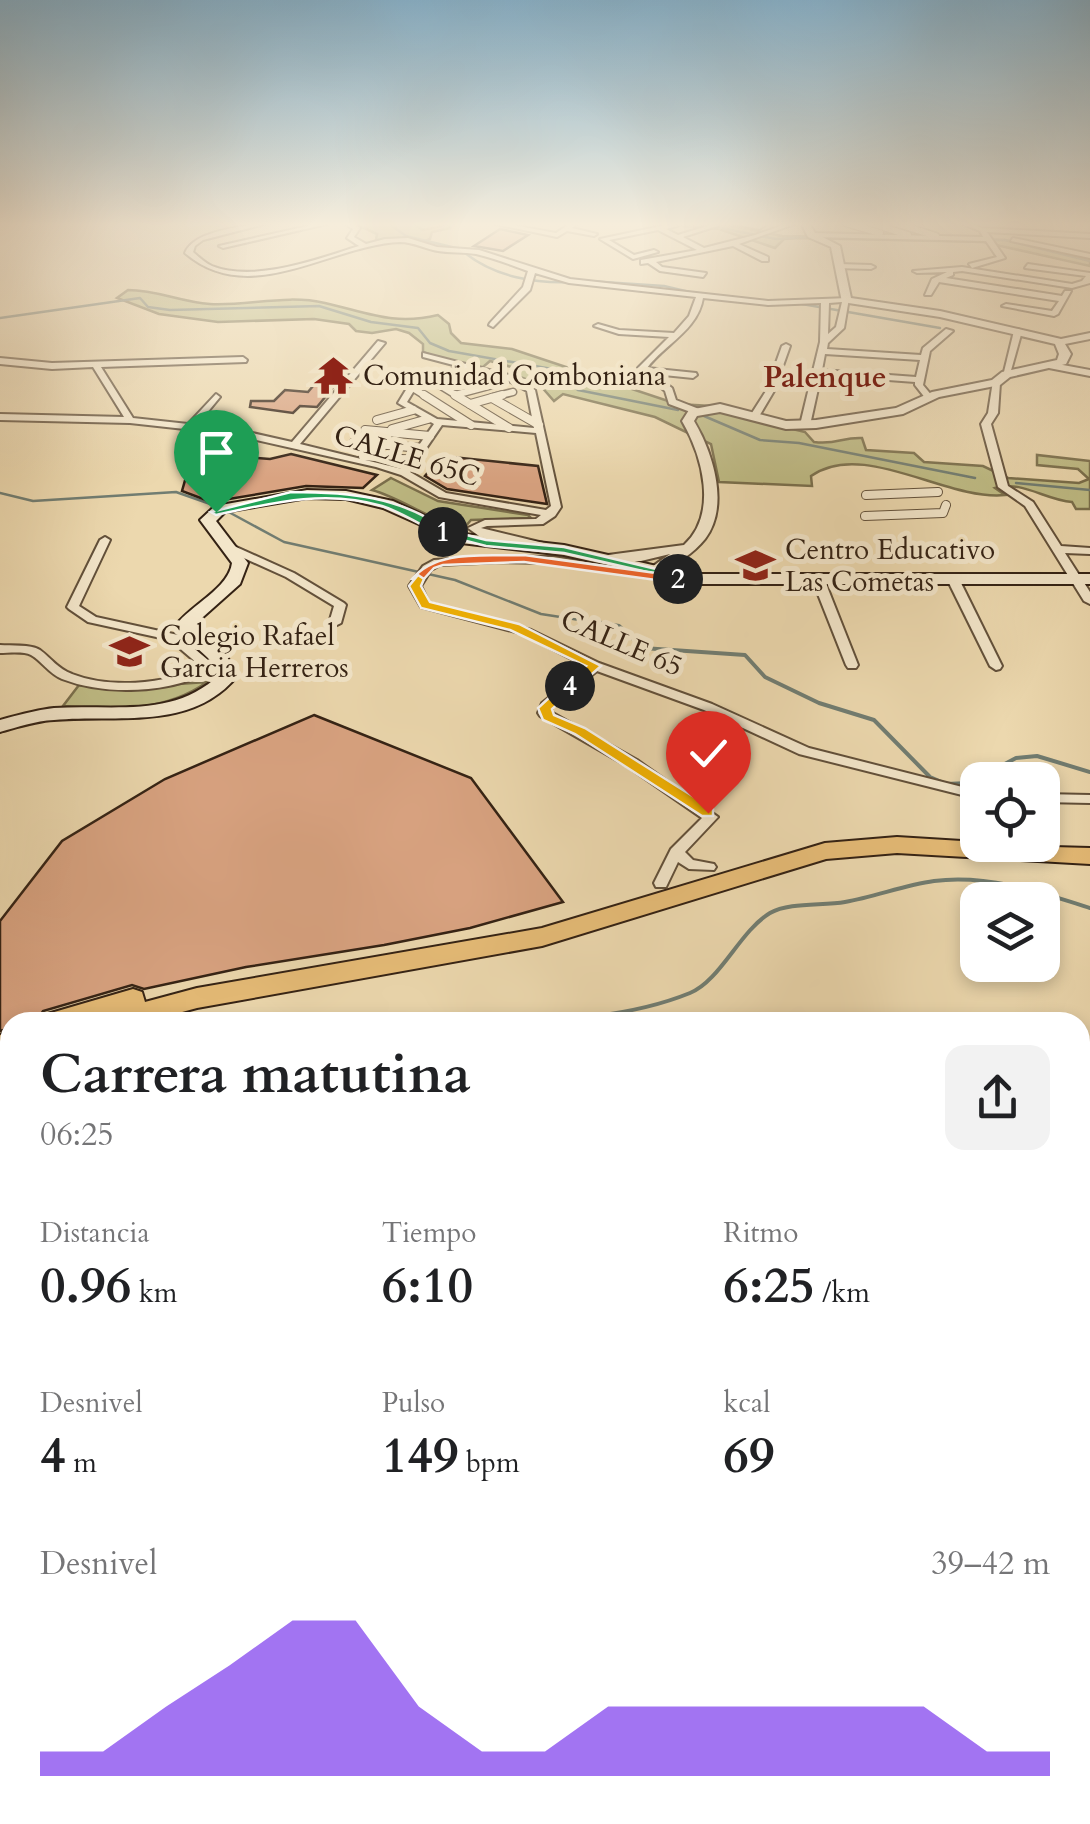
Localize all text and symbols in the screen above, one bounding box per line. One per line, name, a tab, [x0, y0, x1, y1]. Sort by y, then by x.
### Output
temple icon: Comunidad Comboniana	[312, 354, 354, 396]
place label: Comunidad Comboniana	[363, 357, 666, 395]
district label: Palenque	[763, 357, 887, 398]
pin	[174, 410, 259, 513]
street label: CALLE 65C	[329, 416, 484, 496]
icon: arrive	[189, 425, 244, 480]
pin: 1	[418, 507, 468, 557]
text: 1	[436, 513, 450, 551]
place label: Centro Educativo Las Cometas	[785, 531, 995, 601]
school or university icon: Centro Educativo Las Cometas	[734, 544, 776, 586]
pin: 2	[653, 554, 703, 604]
text: 2	[671, 560, 685, 598]
street label: CALLE 65	[555, 600, 688, 686]
place label: Colegio Rafael Garcia Herreros	[160, 617, 349, 687]
school or university icon: Colegio Rafael Garcia Herreros	[109, 630, 151, 672]
pin: 4	[545, 661, 595, 711]
text: 4	[563, 667, 577, 705]
pin	[666, 711, 751, 814]
icon: check	[681, 726, 736, 781]
map controls	[960, 762, 1060, 982]
button: locate	[960, 762, 1060, 862]
button: layers	[960, 882, 1060, 982]
text: Carrera matutina	[40, 1038, 471, 1112]
button: share	[945, 1045, 1050, 1150]
text: 06:25	[40, 1113, 114, 1157]
text: Distancia	[40, 1214, 150, 1252]
text: Tiempo	[382, 1214, 477, 1252]
text: Ritmo	[723, 1214, 798, 1252]
text: 0.96	[40, 1252, 131, 1320]
text: 6:10	[382, 1252, 473, 1320]
text: 6:25	[723, 1252, 815, 1320]
text: km	[131, 1274, 178, 1312]
text: /km	[815, 1274, 870, 1312]
text: Desnivel	[40, 1384, 143, 1422]
text: Pulso	[382, 1384, 445, 1422]
text: kcal	[723, 1384, 770, 1422]
text: 4	[40, 1422, 66, 1490]
text: 149	[382, 1422, 459, 1490]
text: 69	[723, 1422, 775, 1490]
text: m	[66, 1444, 97, 1482]
text: bpm	[459, 1444, 520, 1482]
text: Desnivel	[40, 1542, 157, 1586]
text: 39–42 m	[931, 1542, 1050, 1586]

